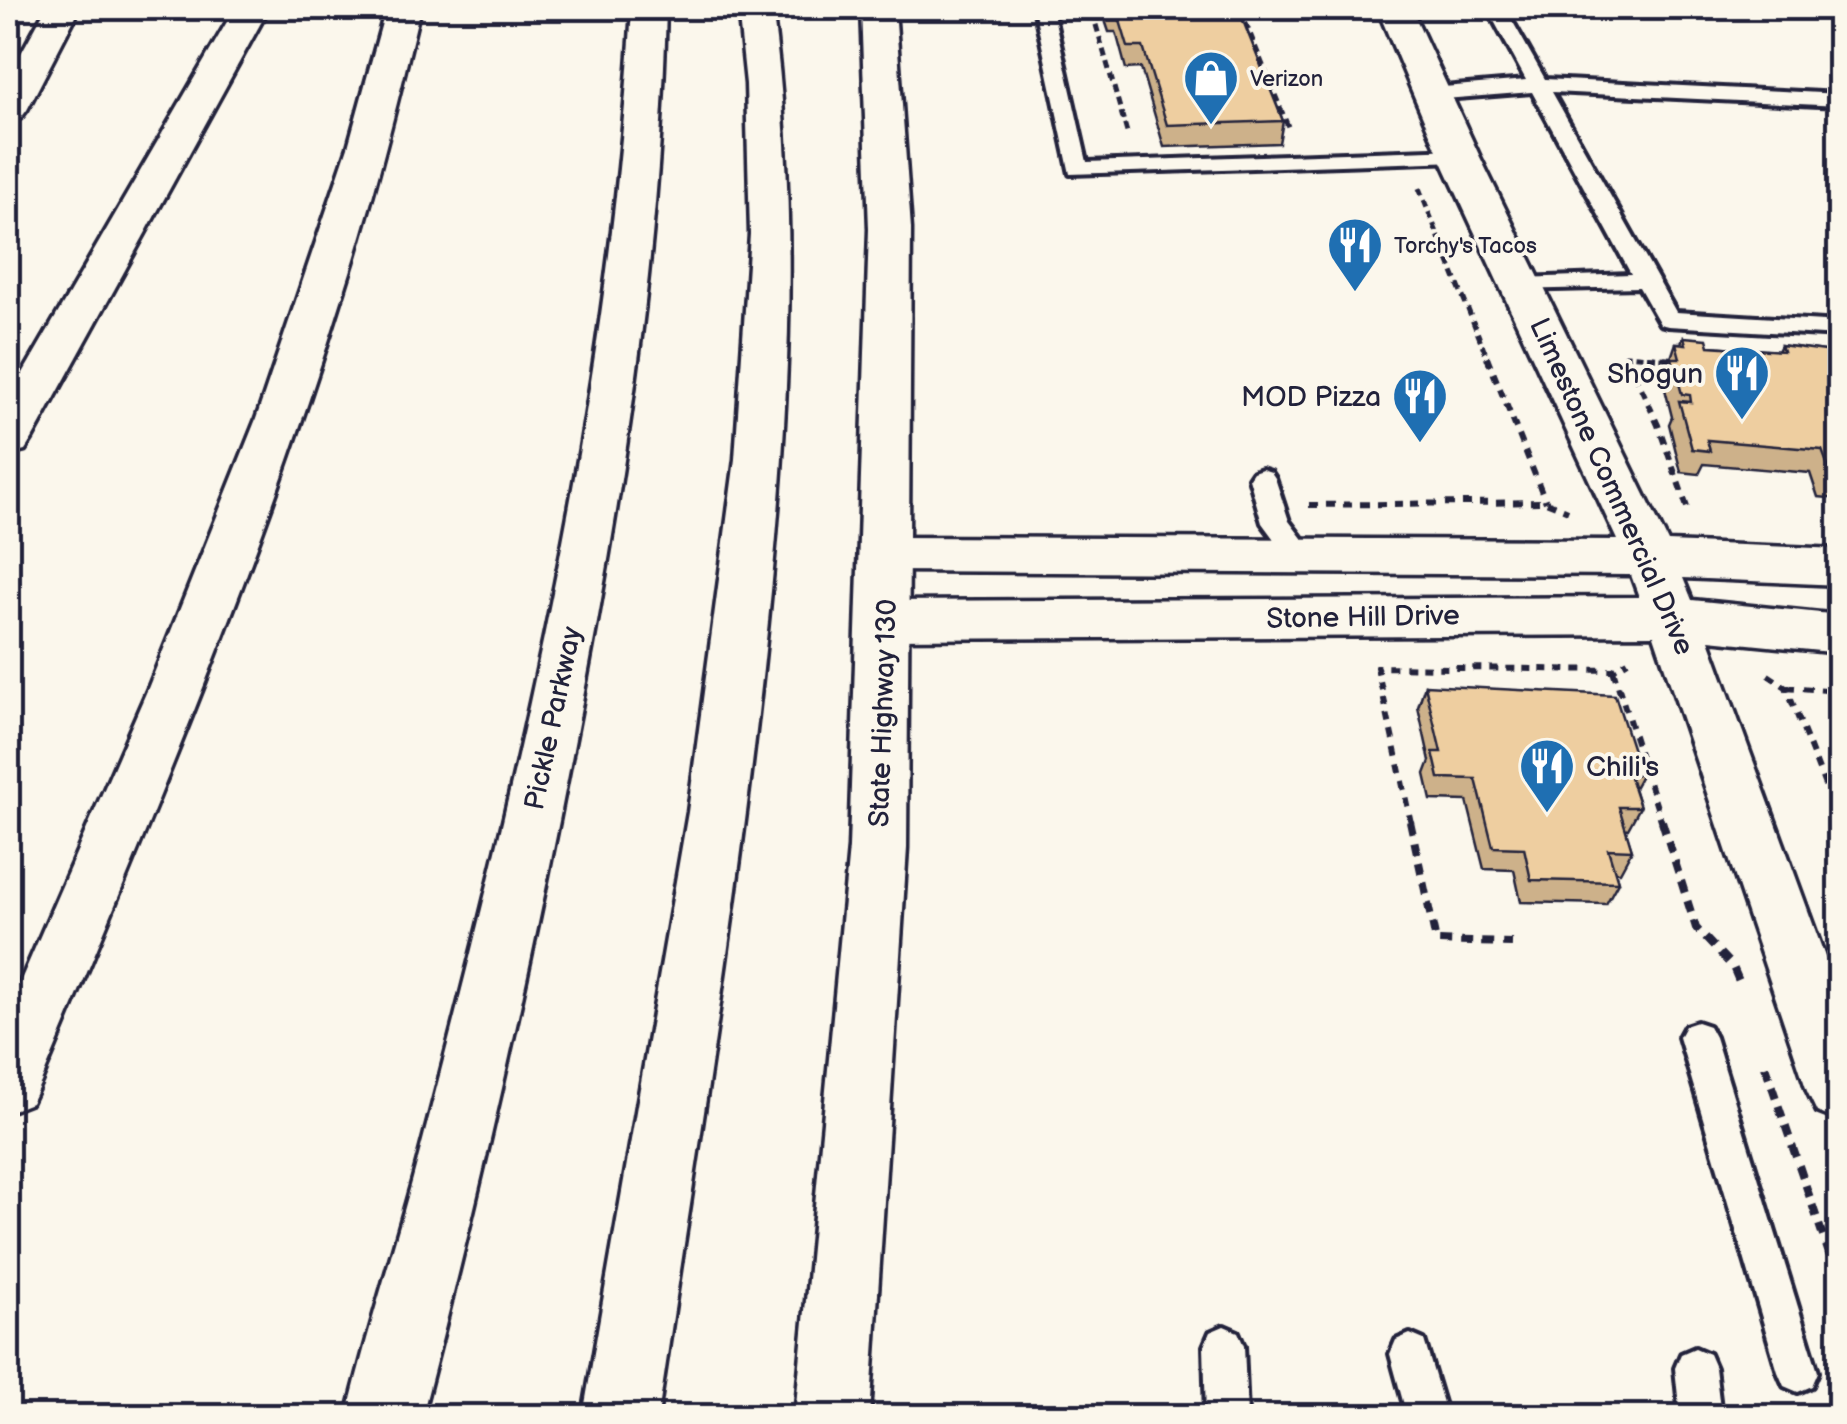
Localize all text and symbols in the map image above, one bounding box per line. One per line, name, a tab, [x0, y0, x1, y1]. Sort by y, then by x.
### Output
shop icon: Verizon	[1181, 48, 1241, 127]
place label: Verizon	[1250, 66, 1323, 93]
restaurant icon: Torchy's Tacos	[1325, 215, 1385, 294]
place label: Torchy's Tacos	[1394, 233, 1537, 260]
street label: Limestone Commercial Drive	[1522, 313, 1701, 660]
restaurant icon: Shogun	[1712, 343, 1772, 422]
place label: Shogun	[1607, 358, 1703, 391]
restaurant icon: MOD Pizza	[1390, 366, 1450, 445]
place label: MOD Pizza	[1241, 381, 1381, 414]
street label: State Highway 130	[863, 598, 904, 828]
street label: Stone Hill Drive	[1266, 599, 1460, 636]
street label: Pickle Parkway	[518, 623, 589, 813]
restaurant icon: Chili's	[1517, 736, 1577, 815]
place label: Chili's	[1586, 751, 1659, 784]

